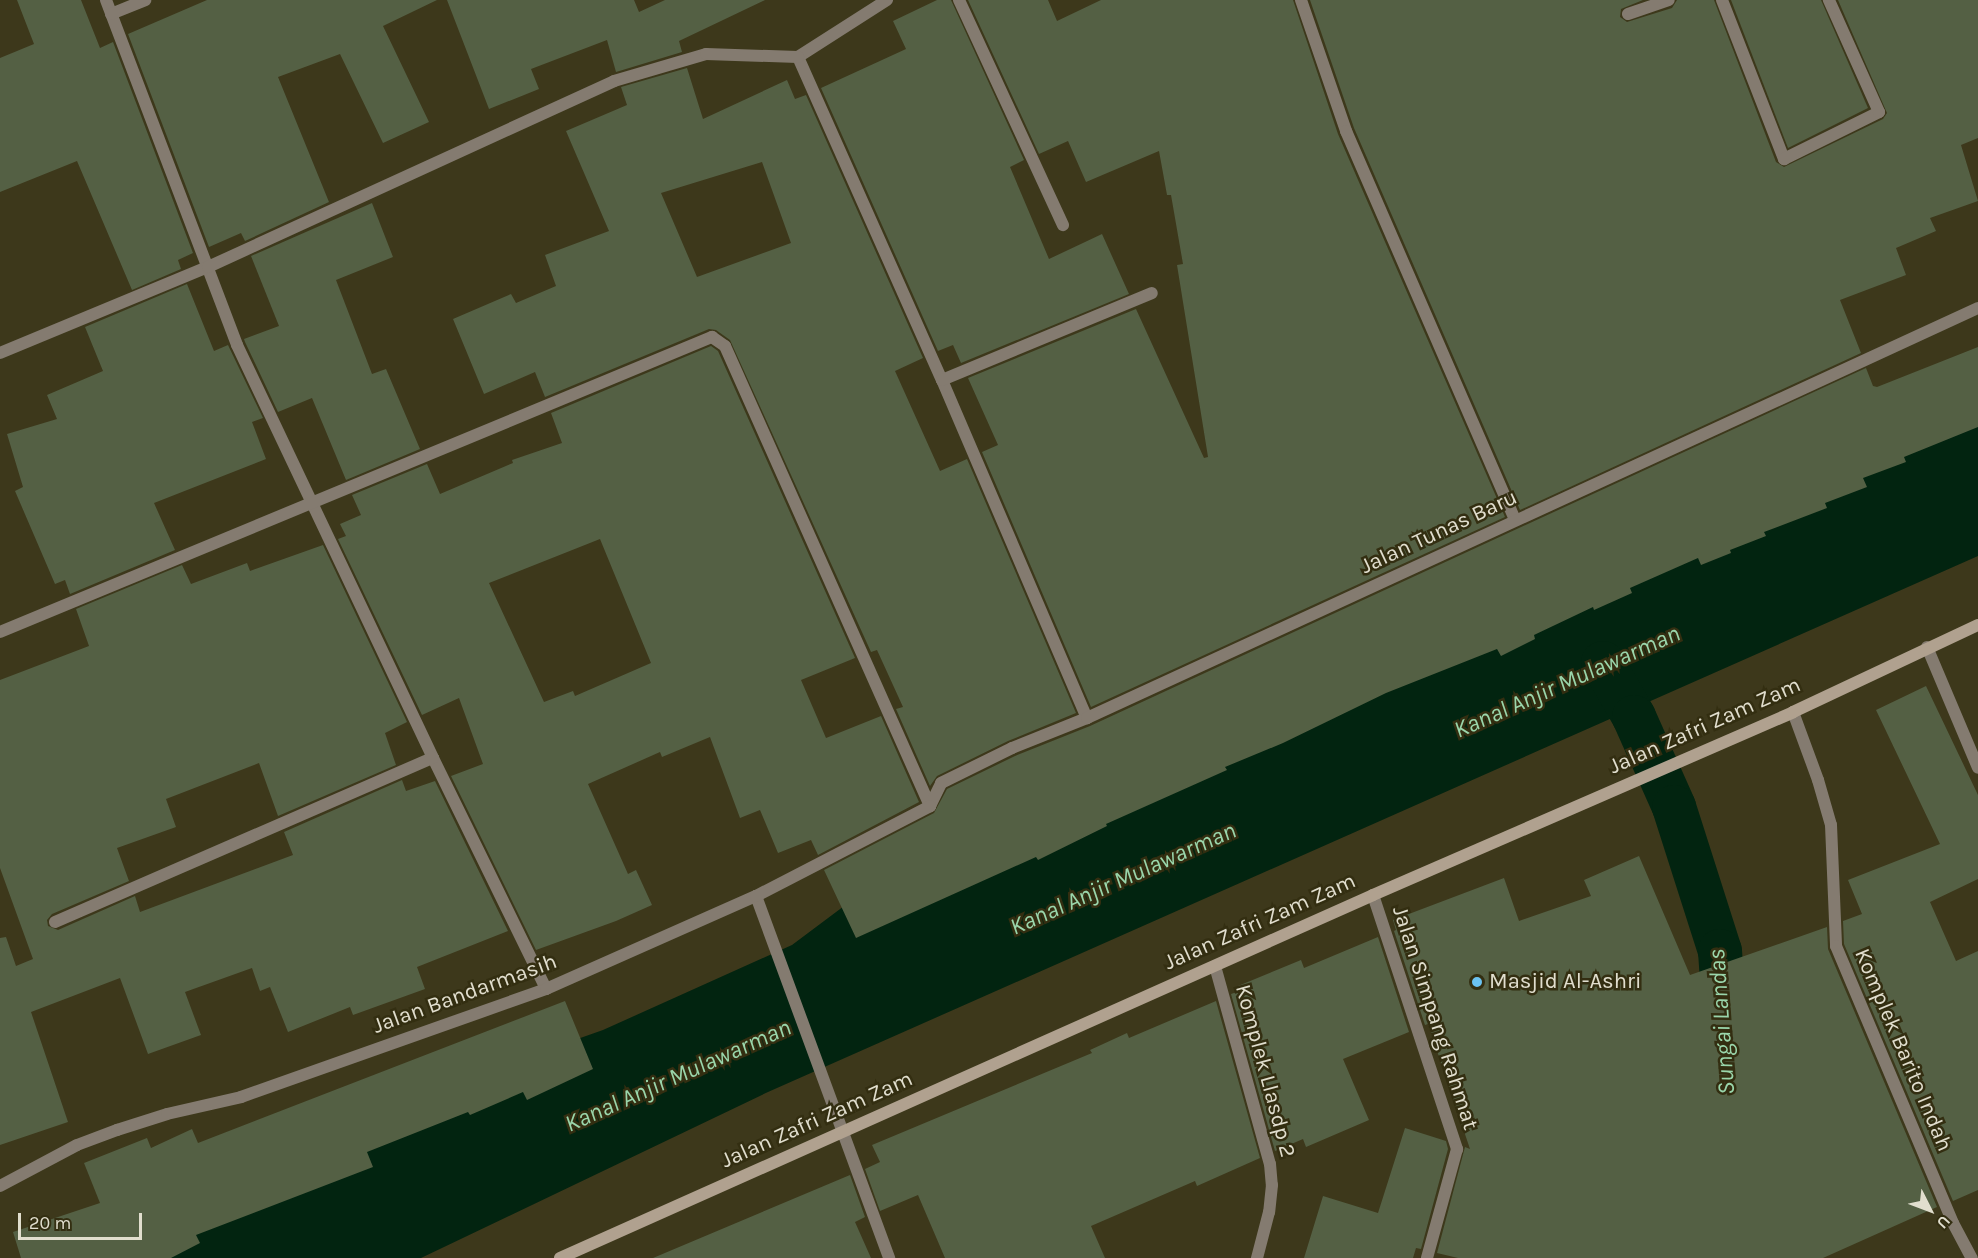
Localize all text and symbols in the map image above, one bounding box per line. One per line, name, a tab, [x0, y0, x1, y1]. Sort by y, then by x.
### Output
street label: Jalan Tunas Baru	[1356, 484, 1522, 580]
water label: Kanal Anjir Mulawarman	[1449, 619, 1685, 745]
street label: Jalan Zafri Zam Zam	[1605, 672, 1805, 780]
water label: Kanal Anjir Mulawarman	[1005, 816, 1241, 942]
street label: Jalan Zafri Zam Zam	[1160, 868, 1360, 976]
street label: Jalan Simpang Rahmat	[1386, 903, 1484, 1133]
street label: Komplek Barito Indah	[1848, 945, 1958, 1155]
street label: Jalan Bandarmasih	[369, 948, 561, 1040]
water label: Sungai Landas	[1703, 948, 1741, 1096]
place label: Masjid Al-Ashri	[1489, 969, 1641, 995]
marker: Masjid Al-Ashri	[1470, 975, 1484, 989]
street label: Komplek Llasdp 2	[1229, 982, 1301, 1160]
water label: Kanal Anjir Mulawarman	[560, 1013, 796, 1139]
street label: Jalan Zafri Zam Zam	[717, 1066, 917, 1174]
north arrow	[1900, 1180, 1960, 1240]
scale bar	[21, 1201, 146, 1239]
text: 20 m	[29, 1212, 71, 1234]
text: U	[1933, 1212, 1955, 1233]

